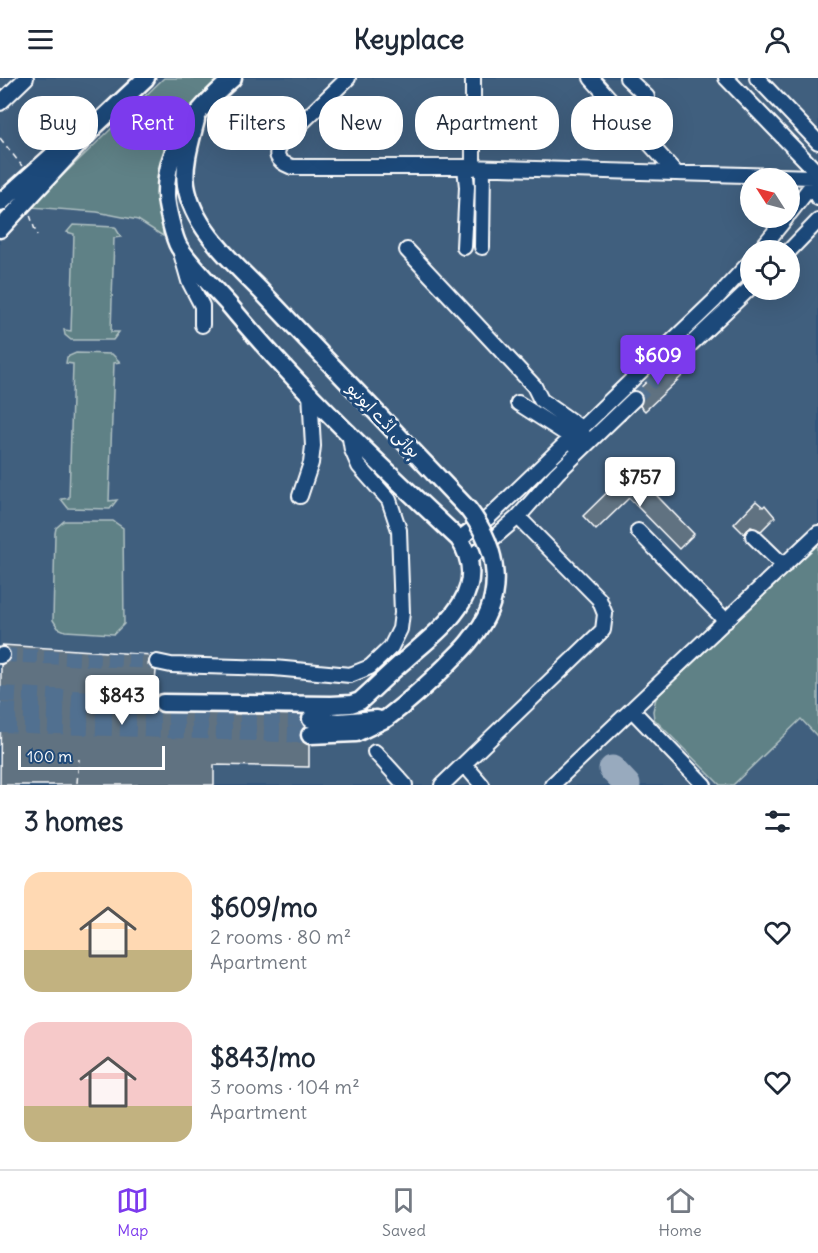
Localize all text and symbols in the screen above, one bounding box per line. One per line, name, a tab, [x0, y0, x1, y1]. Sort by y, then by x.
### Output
text: Keyplace	[354, 22, 464, 56]
icon: menu	[24, 23, 57, 56]
icon: person	[761, 23, 794, 56]
chip: Buy	[18, 96, 98, 150]
chip: Rent	[110, 96, 195, 150]
chip: Filters	[207, 96, 307, 150]
chip: New	[319, 96, 403, 150]
chip: Apartment	[415, 96, 559, 150]
chip: House	[571, 96, 673, 150]
north arrow	[740, 168, 800, 228]
map controls	[740, 168, 800, 300]
button: locate	[740, 240, 800, 300]
pin: $609	[622, 335, 694, 386]
text: $609	[634, 342, 682, 367]
street label: ہوائی اڈے ایونیو	[340, 377, 425, 464]
pin: $757	[604, 457, 676, 508]
text: $757	[619, 464, 661, 489]
pin: $843	[86, 675, 158, 726]
text: $843	[99, 682, 145, 707]
scale bar	[18, 743, 165, 770]
text: 100 m	[27, 746, 72, 766]
text: 3 homes	[24, 805, 123, 838]
icon: filters	[761, 805, 794, 838]
text: $609/mo	[210, 891, 318, 924]
icon: home	[72, 896, 144, 968]
icon: heart	[761, 916, 794, 949]
text: 2 rooms · 80 m²	[210, 924, 351, 949]
text: Apartment	[210, 949, 307, 974]
text: $843/mo	[210, 1041, 316, 1074]
icon: home	[72, 1046, 144, 1118]
icon: heart	[761, 1066, 794, 1099]
text: 3 rooms · 104 m²	[210, 1074, 360, 1099]
text: Apartment	[210, 1099, 307, 1124]
tab: Map	[116, 1184, 149, 1240]
tab: Saved	[382, 1184, 426, 1240]
tab: Home	[659, 1184, 702, 1240]

